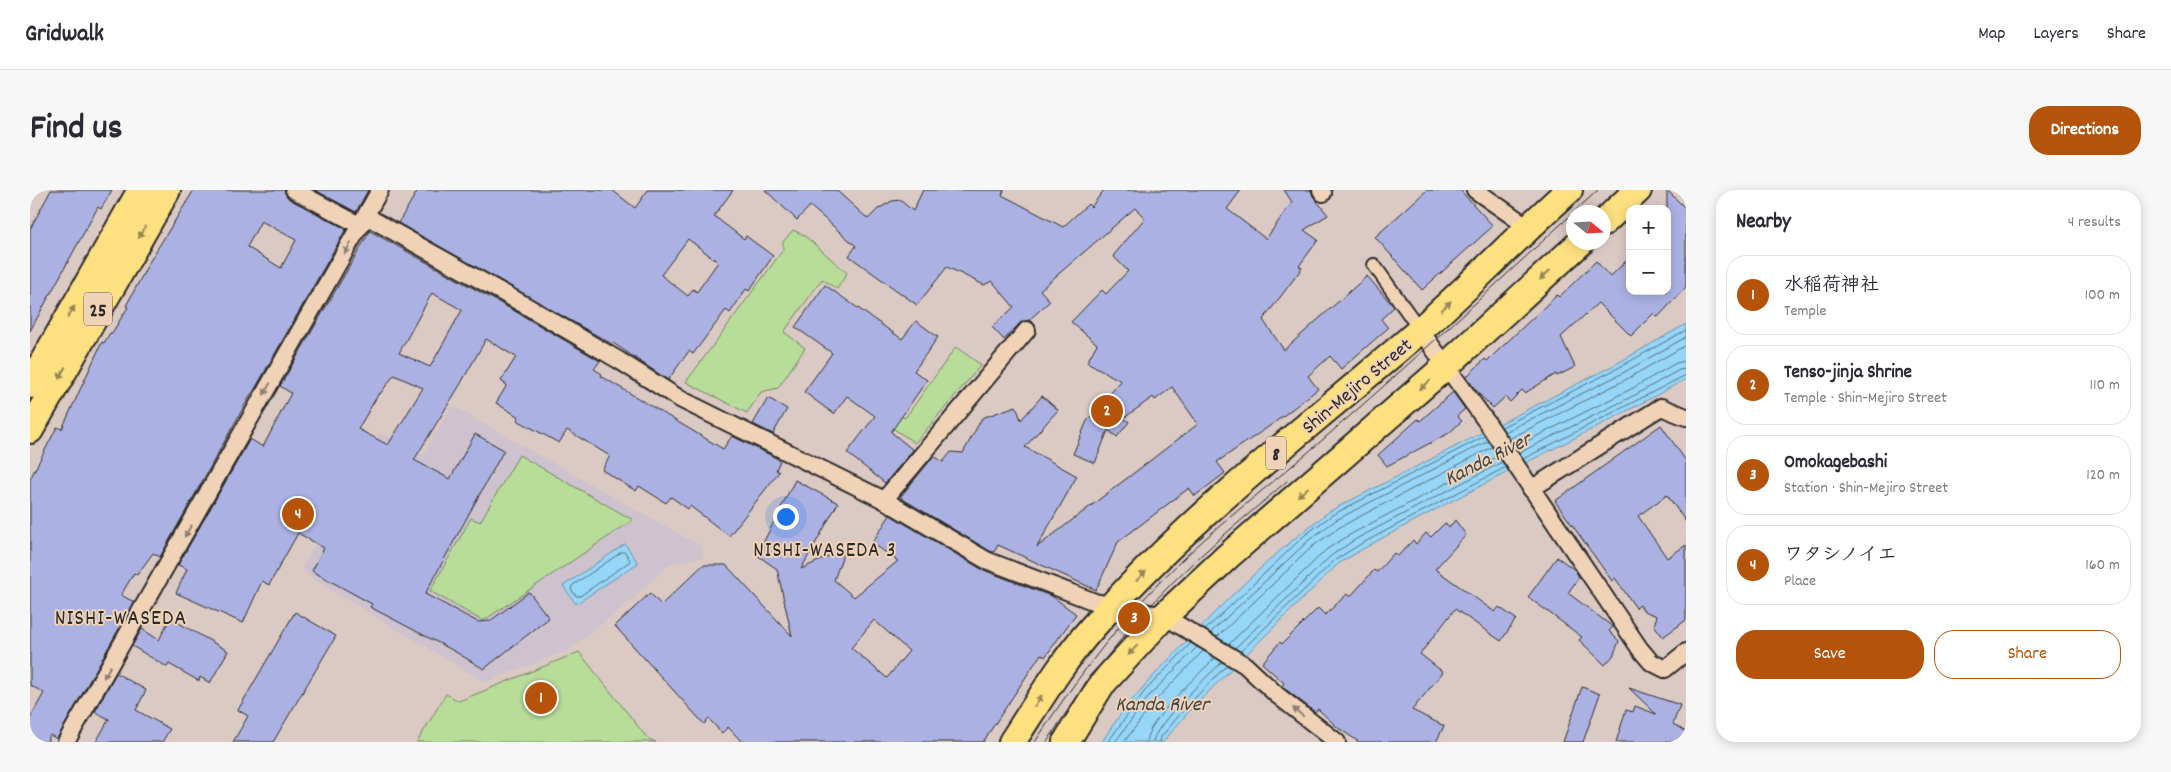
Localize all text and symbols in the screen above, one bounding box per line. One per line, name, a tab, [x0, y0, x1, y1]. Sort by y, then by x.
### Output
text: Gridwalk	[25, 18, 104, 52]
text: Map	[1978, 22, 2005, 47]
text: Layers	[2033, 22, 2079, 47]
text: Share	[2107, 22, 2146, 47]
text: Find us	[30, 105, 122, 155]
button: Directions	[2029, 106, 2141, 155]
north arrow	[1566, 205, 1611, 250]
map controls	[1626, 205, 1671, 295]
button: +	[1626, 205, 1671, 250]
text: Nearby	[1736, 208, 1791, 238]
text: 4 results	[2068, 211, 2121, 234]
one-way arrow	[138, 225, 146, 239]
one-way arrow	[343, 241, 352, 254]
button: −	[1626, 250, 1671, 295]
one-way arrow	[1539, 270, 1552, 281]
text: 水稲荷神社	[1784, 273, 1879, 300]
text: 1	[1751, 284, 1755, 307]
text: 100 m	[2084, 284, 2120, 307]
road number: 25	[84, 292, 112, 326]
one-way arrow	[1439, 300, 1451, 312]
text: Temple	[1784, 300, 1827, 323]
one-way arrow	[67, 305, 76, 319]
street label: Shin-Mejiro Street	[1297, 333, 1419, 442]
text: Tenso-jinja Shrine	[1784, 360, 1912, 387]
one-way arrow	[57, 367, 66, 380]
text: 2	[1750, 374, 1757, 397]
text: 110 m	[2090, 374, 2120, 397]
one-way arrow	[1419, 379, 1431, 390]
one-way arrow	[263, 382, 271, 396]
text: Temple · Shin-Mejiro Street	[1784, 387, 1947, 410]
pin: 2	[1091, 392, 1123, 430]
water label: Kanda River	[1440, 425, 1539, 495]
road number: 8	[1266, 437, 1286, 470]
text: Omokagebashi	[1784, 450, 1887, 477]
text: 3	[1749, 464, 1757, 487]
text: 120 m	[2086, 464, 2120, 487]
text: Station · Shin-Mejiro Street	[1784, 477, 1948, 500]
one-way arrow	[1296, 486, 1309, 497]
pin: 4	[282, 495, 314, 533]
your location	[773, 504, 799, 530]
one-way arrow	[183, 524, 192, 537]
district label: NISHI-WASEDA 3	[753, 537, 897, 567]
text: ワタシノイエ	[1784, 543, 1896, 570]
text: 4	[1750, 554, 1756, 577]
text: 160 m	[2085, 554, 2120, 577]
one-way arrow	[1135, 570, 1147, 582]
text: Place	[1784, 570, 1816, 593]
pin: 3	[1118, 599, 1150, 637]
district label: NISHI-WASEDA	[55, 604, 187, 635]
button: Save	[1736, 630, 1924, 679]
button: Share	[1934, 630, 2121, 679]
one-way arrow	[1127, 644, 1139, 656]
one-way arrow	[103, 665, 112, 678]
pin: 1	[525, 679, 557, 717]
water label: Kanda River	[1115, 691, 1211, 721]
one-way arrow	[1034, 695, 1043, 708]
one-way arrow	[1292, 706, 1305, 717]

